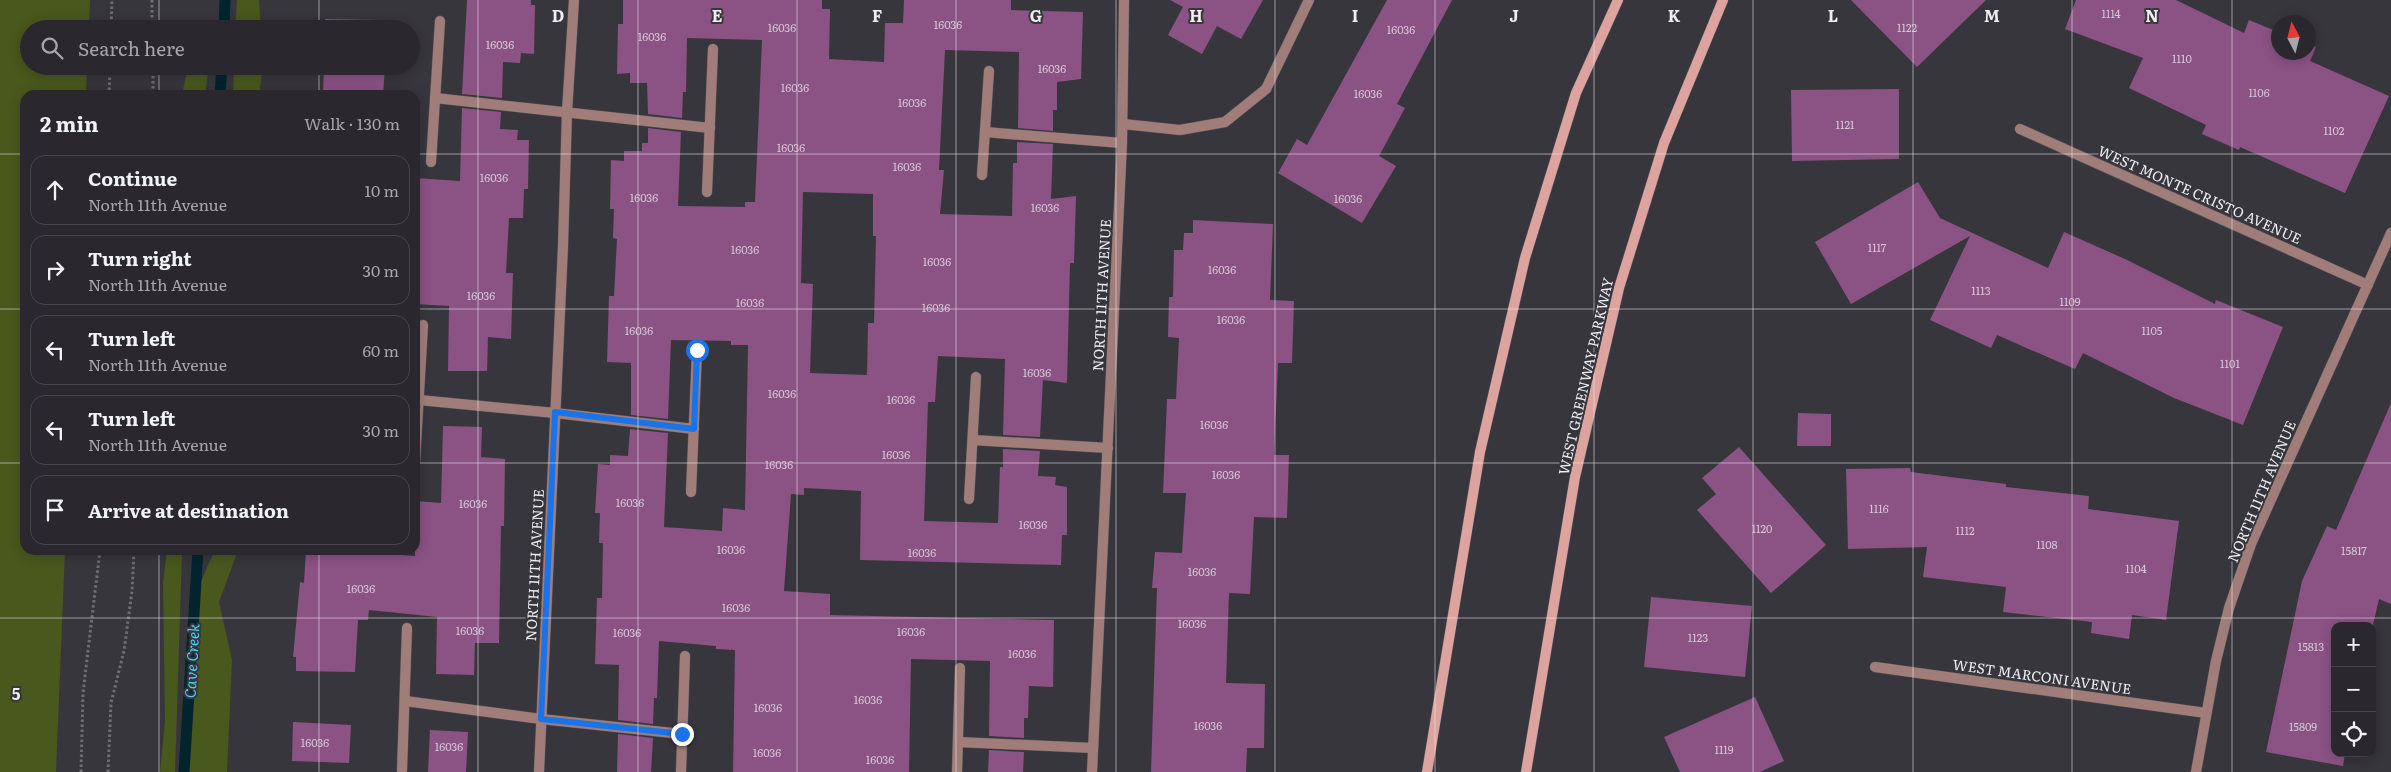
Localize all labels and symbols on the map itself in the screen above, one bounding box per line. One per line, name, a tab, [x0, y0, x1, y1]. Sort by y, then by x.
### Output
text: D	[552, 3, 564, 27]
text: E	[712, 3, 723, 27]
text: F	[872, 3, 882, 27]
text: G	[1030, 3, 1042, 27]
text: H	[1189, 3, 1203, 27]
text: I	[1352, 3, 1358, 27]
text: J	[1509, 3, 1519, 27]
text: K	[1668, 3, 1681, 27]
text: L	[1828, 3, 1838, 27]
text: M	[1984, 3, 2000, 27]
text: N	[2145, 3, 2159, 27]
house number: 1114	[2101, 5, 2121, 21]
north arrow	[2271, 15, 2316, 60]
house number: 16036	[934, 16, 962, 32]
house number: 16036	[768, 19, 796, 35]
house number: 1122	[1897, 19, 1917, 35]
house number: 16036	[1387, 21, 1415, 37]
house number: 16036	[638, 28, 666, 44]
house number: 16036	[486, 36, 514, 52]
house number: 1110	[2172, 50, 2192, 66]
house number: 16036	[1038, 60, 1066, 76]
house number: 16036	[781, 79, 809, 95]
house number: 1106	[2248, 84, 2270, 100]
house number: 16036	[1354, 85, 1382, 101]
house number: 16036	[898, 94, 926, 110]
house number: 1121	[1835, 116, 1855, 132]
house number: 1102	[2324, 122, 2345, 138]
house number: 16036	[777, 139, 805, 155]
street label: WEST MONTE CRISTO AVENUE	[2095, 140, 2305, 248]
house number: 16036	[893, 158, 921, 174]
house number: 16036	[480, 169, 508, 185]
house number: 16036	[630, 189, 658, 205]
house number: 16036	[1334, 190, 1362, 206]
house number: 16036	[1031, 199, 1059, 215]
street label: NORTH 11TH AVENUE	[1087, 218, 1115, 372]
house number: 1117	[1868, 239, 1887, 255]
house number: 16036	[731, 241, 759, 257]
house number: 16036	[923, 253, 951, 269]
house number: 16036	[1208, 261, 1236, 277]
street label: WEST GREENWAY PARKWAY	[1553, 275, 1617, 477]
house number: 1113	[1971, 282, 1991, 298]
house number: 16036	[467, 287, 495, 303]
house number: 1109	[2059, 293, 2081, 309]
house number: 16036	[736, 294, 764, 310]
house number: 16036	[922, 299, 950, 315]
house number: 16036	[1217, 311, 1245, 327]
house number: 16036	[625, 322, 653, 338]
house number: 1105	[2142, 322, 2163, 338]
route start	[686, 339, 709, 362]
house number: 1101	[2220, 355, 2240, 371]
house number: 16036	[1023, 364, 1051, 380]
house number: 16036	[768, 385, 796, 401]
house number: 16036	[887, 391, 915, 407]
house number: 16036	[1200, 416, 1228, 432]
street label: NORTH 11TH AVENUE	[2222, 417, 2300, 565]
house number: 16036	[882, 446, 910, 462]
house number: 16036	[765, 456, 793, 472]
house number: 16036	[1212, 466, 1240, 482]
street label: NORTH 11TH AVENUE	[520, 488, 548, 642]
house number: 16036	[616, 494, 644, 510]
house number: 16036	[459, 495, 487, 511]
house number: 1116	[1869, 500, 1889, 516]
house number: 16036	[1019, 516, 1047, 532]
house number: 1120	[1752, 520, 1772, 536]
house number: 1112	[1955, 522, 1975, 538]
house number: 1108	[2036, 536, 2058, 552]
house number: 16036	[717, 541, 745, 557]
house number: 15817	[2341, 542, 2367, 558]
house number: 16036	[908, 544, 936, 560]
house number: 1104	[2125, 560, 2147, 576]
house number: 16036	[1188, 563, 1216, 579]
house number: 16036	[347, 580, 375, 596]
house number: 16036	[722, 599, 750, 615]
house number: 16036	[1178, 615, 1206, 631]
water label: Cave Creek	[178, 622, 204, 699]
house number: 16036	[456, 622, 484, 638]
house number: 16036	[897, 623, 925, 639]
house number: 16036	[613, 624, 641, 640]
house number: 1123	[1688, 629, 1708, 645]
house number: 15813	[2298, 638, 2324, 654]
house number: 16036	[1008, 645, 1036, 661]
street label: WEST MARCONI AVENUE	[1952, 654, 2133, 698]
text: 5	[12, 681, 21, 705]
house number: 16036	[854, 691, 882, 707]
house number: 16036	[754, 699, 782, 715]
house number: 16036	[1194, 717, 1222, 733]
house number: 15809	[2289, 718, 2317, 734]
route end	[671, 723, 694, 746]
house number: 16036	[301, 734, 329, 750]
house number: 16036	[435, 738, 463, 754]
house number: 1119	[1714, 741, 1734, 757]
house number: 16036	[753, 744, 781, 760]
house number: 16036	[866, 751, 894, 767]

